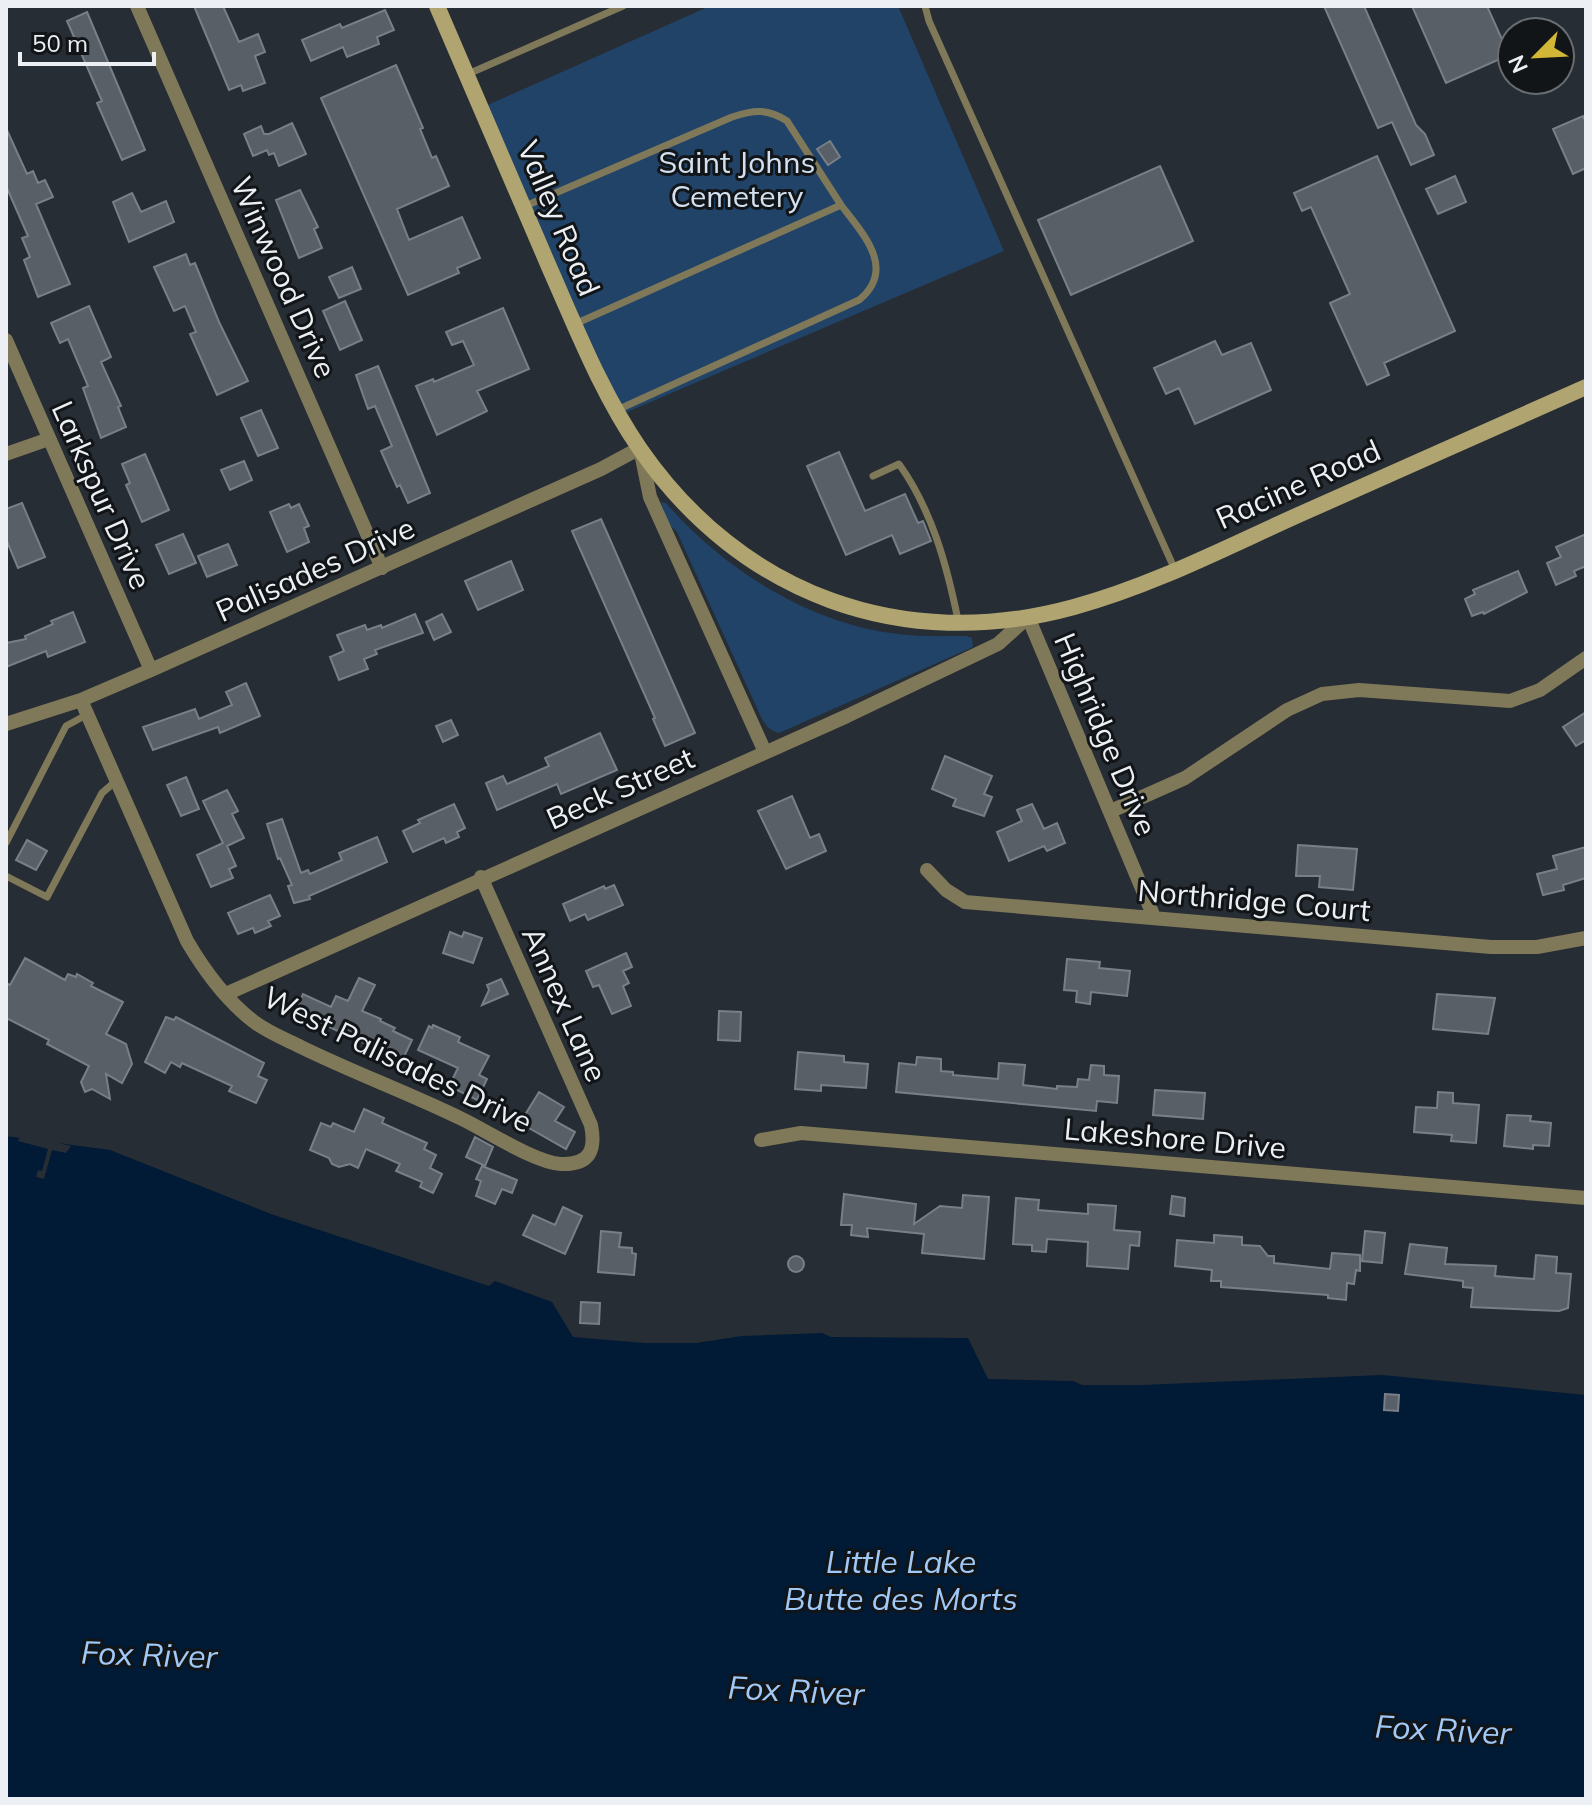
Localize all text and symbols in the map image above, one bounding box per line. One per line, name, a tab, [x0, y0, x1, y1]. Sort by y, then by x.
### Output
scale bar	[20, 16, 154, 66]
north arrow	[1496, 16, 1576, 96]
text: 50 m	[32, 28, 88, 58]
text: N	[1502, 51, 1534, 77]
street label: Valley Road	[509, 135, 609, 301]
park label: Saint Johns Cemetery	[659, 143, 815, 215]
street label: Winwood Drive	[223, 170, 345, 384]
street label: Larkspur Drive	[44, 395, 160, 595]
street label: Racine Road	[1210, 431, 1386, 537]
street label: Palisades Drive	[210, 508, 420, 630]
street label: Highridge Drive	[1046, 627, 1166, 841]
street label: Beck Street	[540, 739, 700, 837]
street label: Northridge Court	[1136, 871, 1372, 929]
street label: Annex Lane	[514, 921, 616, 1087]
street label: West Palisades Drive	[257, 977, 539, 1141]
street label: Lakeshore Drive	[1062, 1109, 1288, 1167]
water label: Little Lake Butte des Morts	[784, 1541, 1018, 1618]
water label: Fox River	[80, 1632, 219, 1676]
water label: Fox River	[727, 1666, 866, 1714]
water label: Fox River	[1374, 1705, 1513, 1753]

